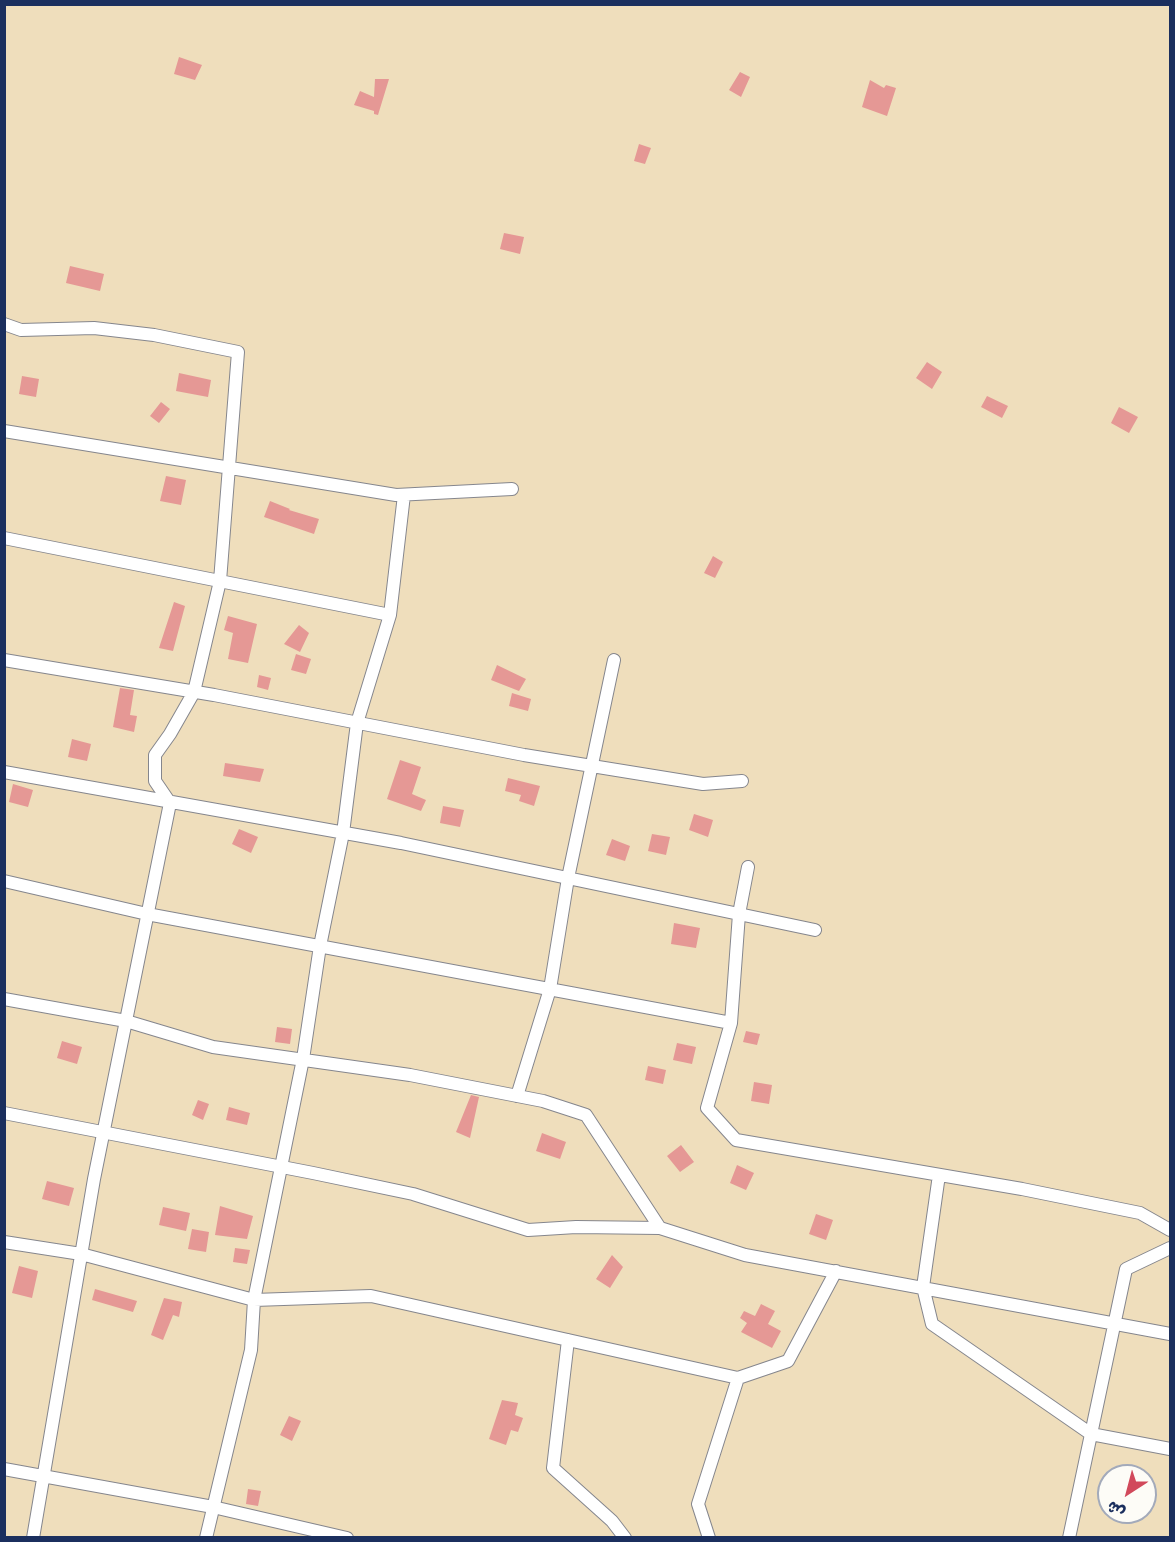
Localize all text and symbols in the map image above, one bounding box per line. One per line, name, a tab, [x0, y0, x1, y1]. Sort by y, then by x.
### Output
north arrow	[1097, 1464, 1157, 1524]
text: ش	[1105, 1494, 1130, 1520]

